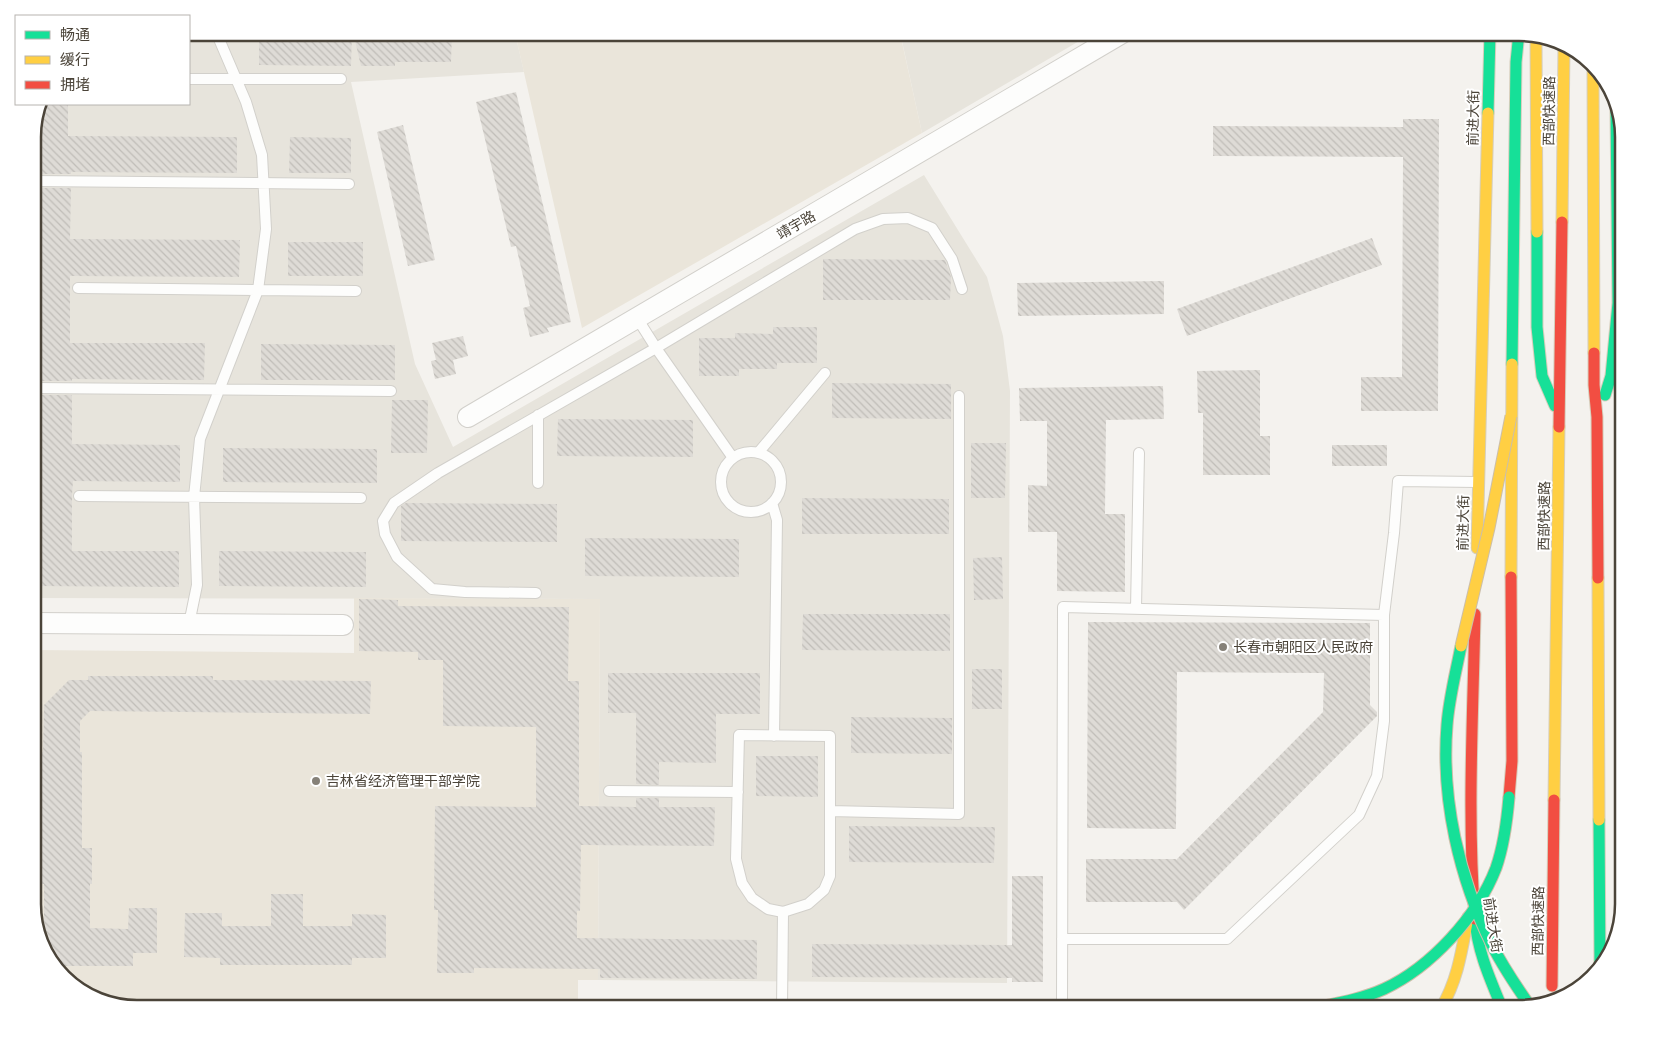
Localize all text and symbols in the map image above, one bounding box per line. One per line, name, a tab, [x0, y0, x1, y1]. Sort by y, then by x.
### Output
legend	[15, 15, 190, 105]
text: 畅通	[60, 25, 90, 45]
text: 缓行	[60, 50, 90, 70]
text: 拥堵	[60, 75, 90, 95]
street label: 西部快速路	[1539, 76, 1559, 146]
street label: 前进大街	[1464, 90, 1482, 146]
street label: 靖宇路	[773, 207, 819, 243]
street label: 西部快速路	[1534, 481, 1554, 551]
street label: 前进大街	[1454, 495, 1472, 551]
place label: 长春市朝阳区人民政府	[1233, 638, 1373, 656]
marker: 长春市朝阳区人民政府	[1217, 641, 1229, 653]
place label: 吉林省经济管理干部学院	[326, 772, 480, 790]
marker: 吉林省经济管理干部学院	[310, 775, 322, 787]
street label: 西部快速路	[1528, 886, 1548, 956]
street label: 前进大街	[1480, 896, 1506, 954]

